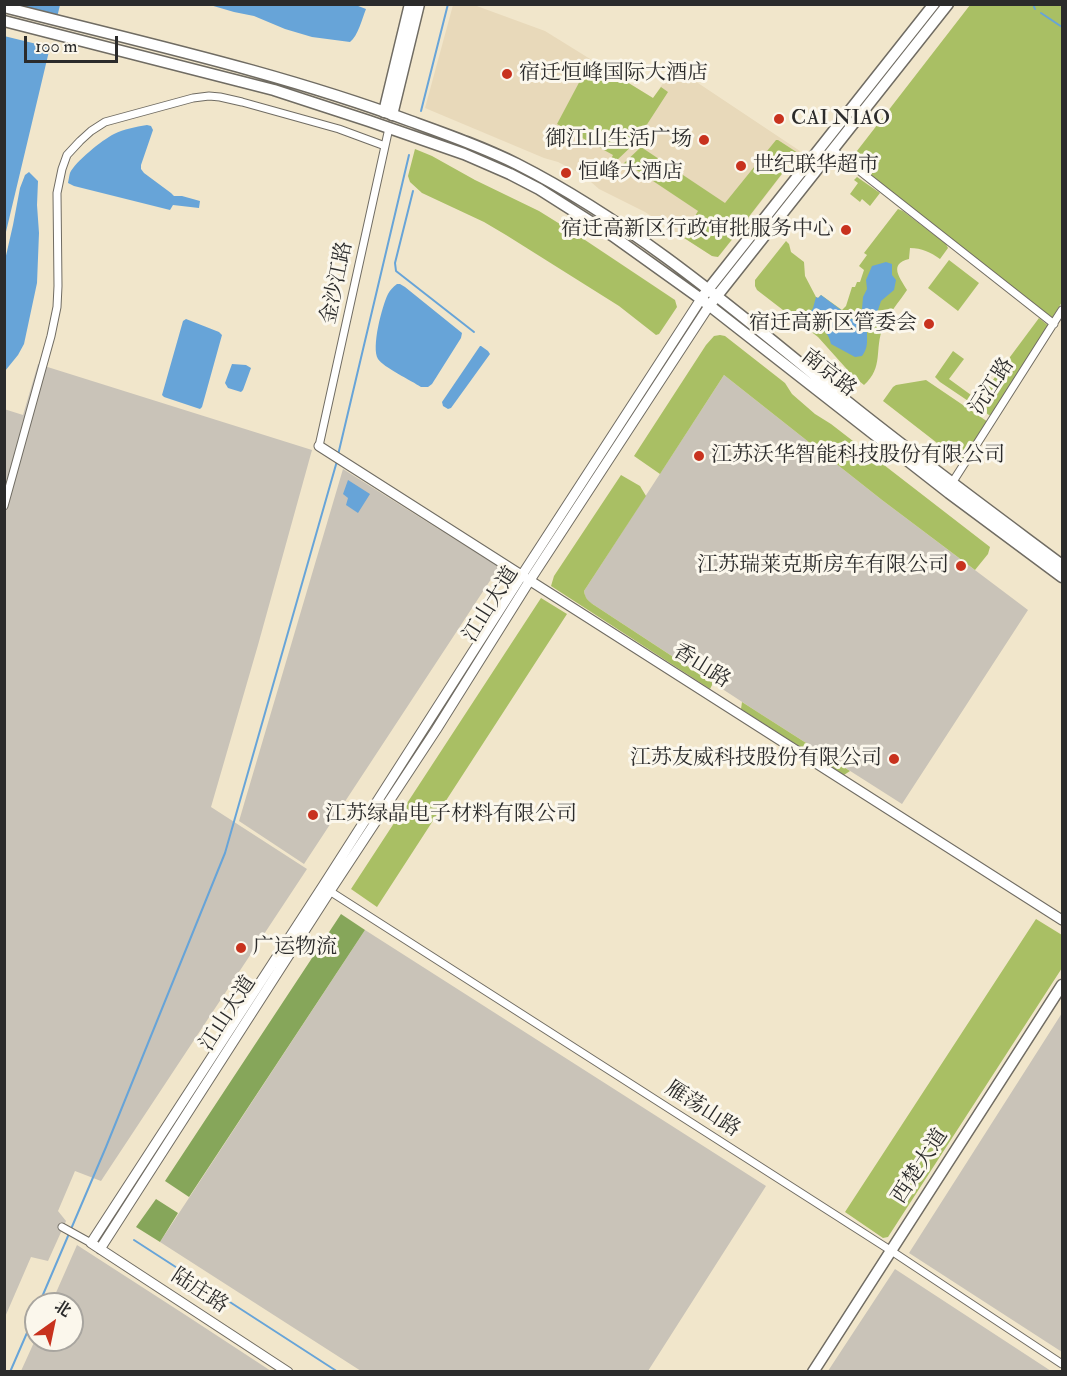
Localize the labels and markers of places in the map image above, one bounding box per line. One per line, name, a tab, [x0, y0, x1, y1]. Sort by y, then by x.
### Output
place label: 宿迁恒峰国际大酒店	[519, 61, 708, 87]
marker: 宿迁恒峰国际大酒店	[500, 67, 514, 81]
place label: CAI NIAO	[791, 106, 890, 132]
marker: CAI NIAO	[772, 112, 786, 126]
place label: 御江山生活广场	[545, 127, 692, 153]
marker: 御江山生活广场	[697, 133, 711, 147]
place label: 世纪联华超市	[753, 153, 879, 179]
marker: 世纪联华超市	[734, 159, 748, 173]
place label: 恒峰大酒店	[578, 160, 683, 186]
marker: 恒峰大酒店	[559, 166, 573, 180]
place label: 宿迁高新区行政审批服务中心	[561, 217, 834, 243]
marker: 宿迁高新区行政审批服务中心	[839, 223, 853, 237]
place label: 宿迁高新区管委会	[749, 311, 917, 337]
marker: 宿迁高新区管委会	[922, 317, 936, 331]
place label: 江苏沃华智能科技股份有限公司	[711, 443, 1005, 469]
marker: 江苏沃华智能科技股份有限公司	[692, 449, 706, 463]
place label: 江苏瑞莱克斯房车有限公司	[697, 553, 949, 579]
marker: 江苏瑞莱克斯房车有限公司	[954, 559, 968, 573]
place label: 江苏友威科技股份有限公司	[630, 746, 882, 772]
marker: 江苏友威科技股份有限公司	[887, 752, 901, 766]
place label: 江苏绿晶电子材料有限公司	[325, 802, 577, 828]
marker: 江苏绿晶电子材料有限公司	[306, 808, 320, 822]
place label: 广运物流	[253, 935, 337, 961]
marker: 广运物流	[234, 941, 248, 955]

